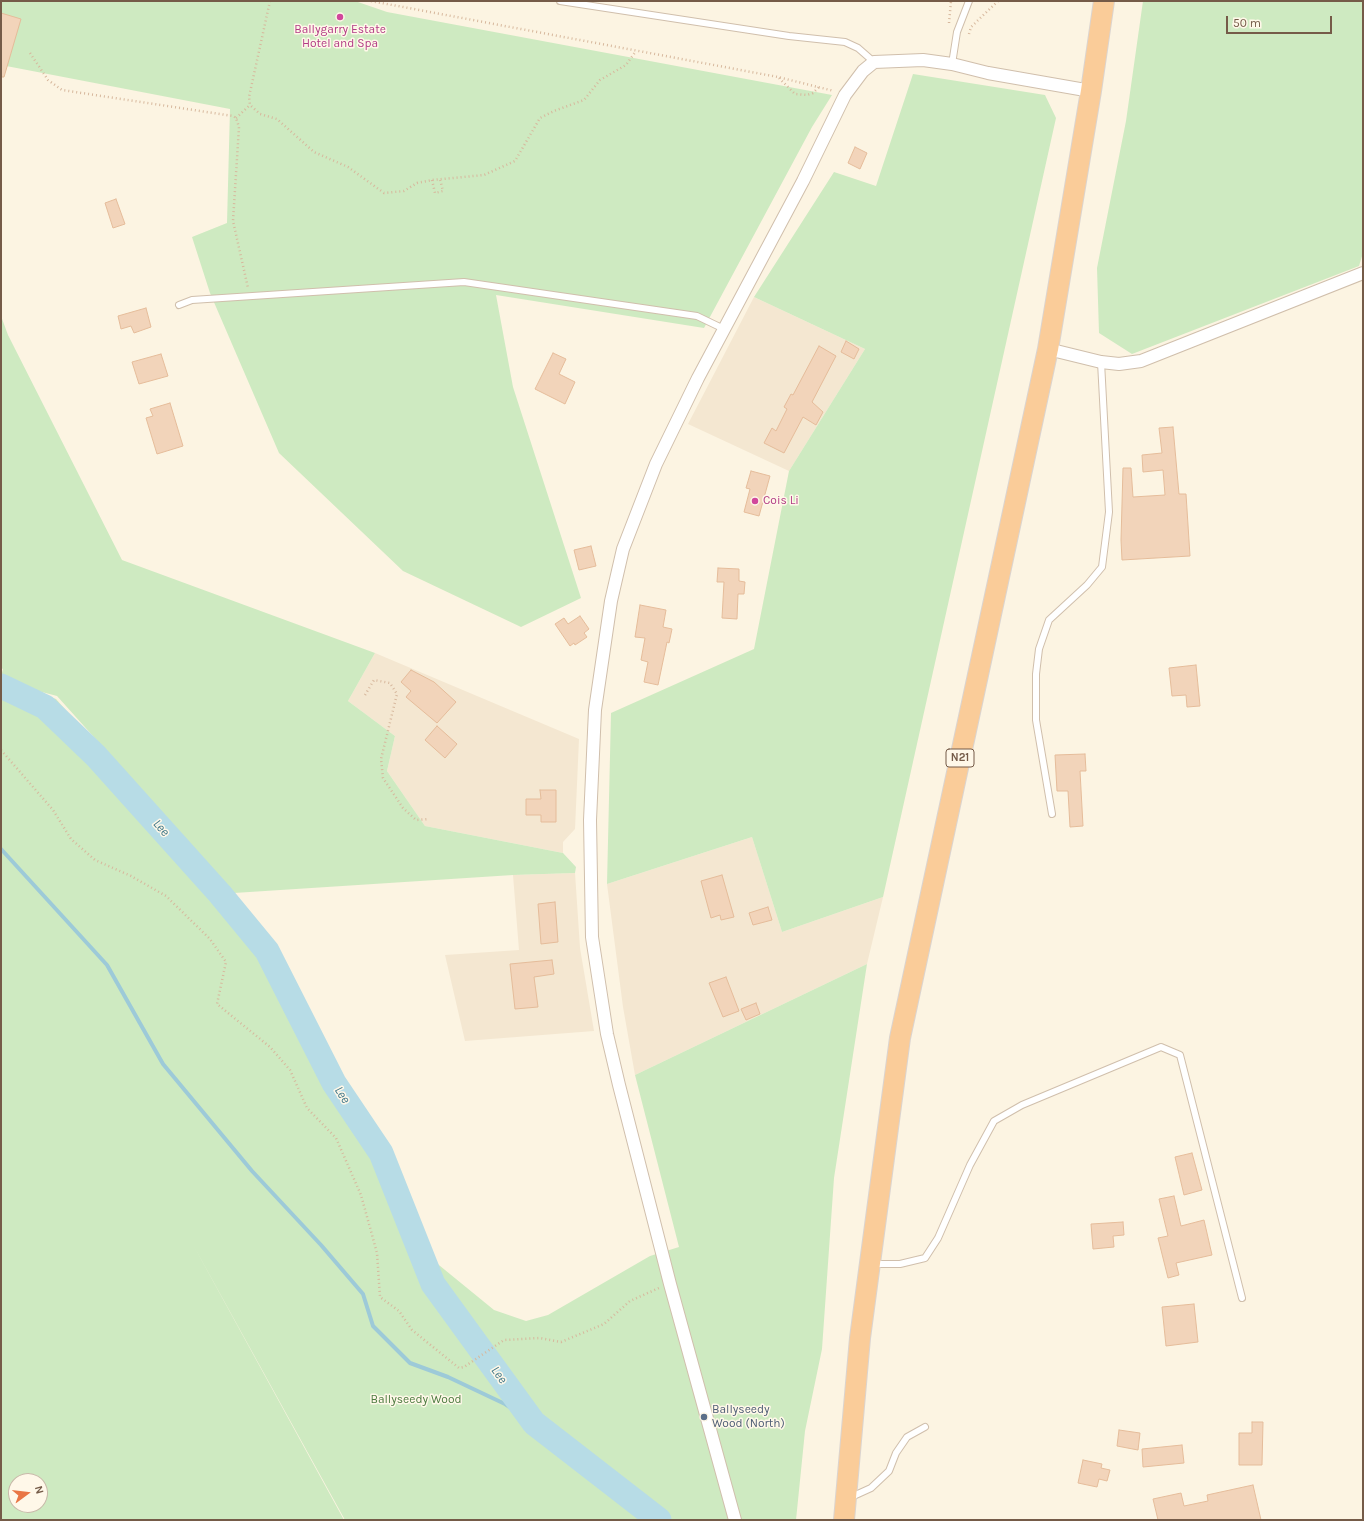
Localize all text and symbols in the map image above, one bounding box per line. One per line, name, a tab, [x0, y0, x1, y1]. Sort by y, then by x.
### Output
scale bar	[1228, 8, 1334, 34]
marker: Ballygarry Estate Hotel and Spa	[335, 12, 345, 22]
text: 50 m	[1233, 16, 1261, 30]
place label: Ballygarry Estate Hotel and Spa	[294, 23, 386, 51]
place label: Cois Li	[763, 494, 799, 508]
marker: Cois Li	[750, 496, 760, 506]
road number: N21	[946, 749, 974, 767]
water label: Lee	[149, 816, 173, 840]
water label: Lee	[331, 1083, 353, 1107]
water label: Lee	[488, 1363, 510, 1387]
park label: Ballyseedy Wood	[370, 1393, 462, 1407]
place label: Ballyseedy Wood (North)	[712, 1403, 785, 1431]
marker: Ballyseedy Wood (North)	[699, 1412, 709, 1422]
north arrow	[8, 1473, 48, 1513]
text: N	[32, 1485, 46, 1496]

